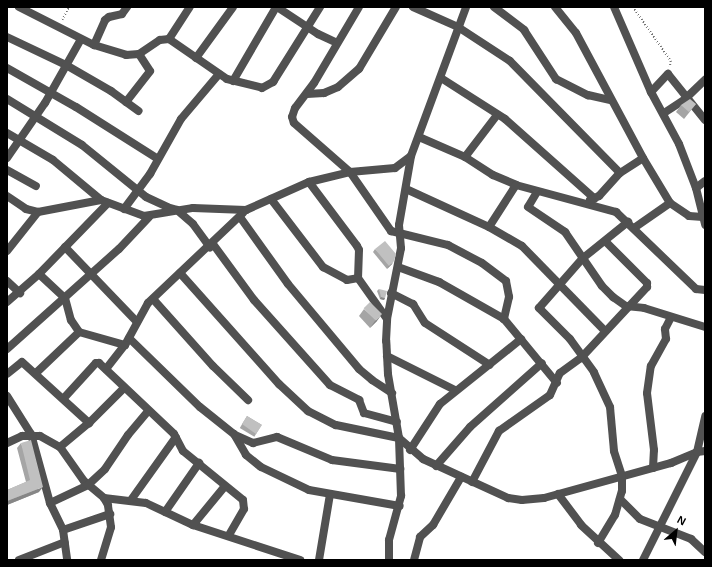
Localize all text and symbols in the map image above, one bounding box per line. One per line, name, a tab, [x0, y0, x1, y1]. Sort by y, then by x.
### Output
north arrow	[656, 511, 696, 551]
text: N	[675, 513, 688, 528]

